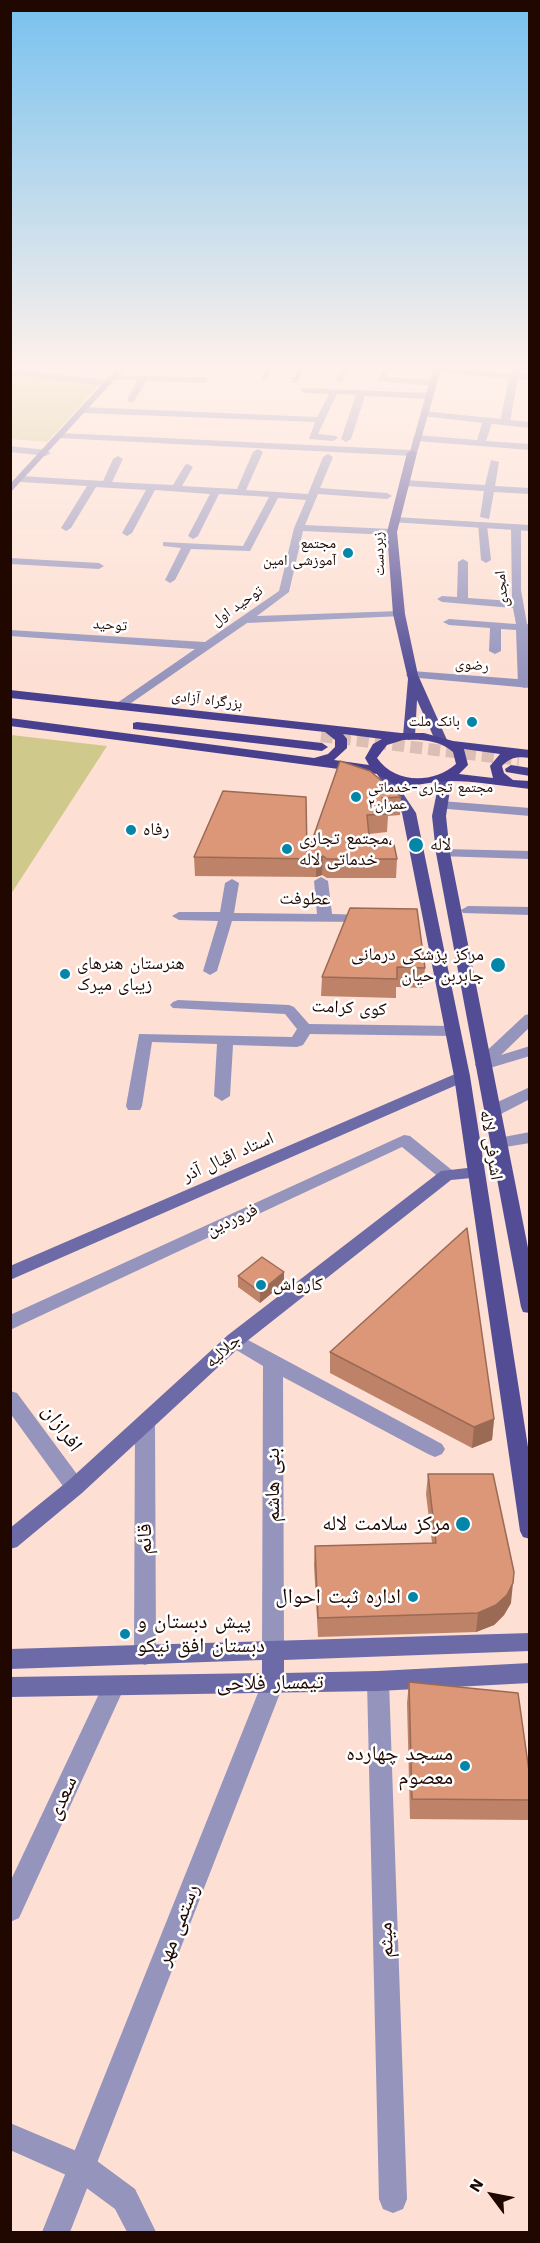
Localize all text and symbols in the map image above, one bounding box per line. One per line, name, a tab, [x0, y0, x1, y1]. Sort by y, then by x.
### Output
street label: زبردست	[369, 532, 389, 576]
place label: مجتمع آموزشی امین	[263, 535, 336, 570]
marker: مجتمع آموزشی امین	[341, 546, 355, 560]
street label: امجدی	[491, 570, 513, 608]
street label: توحید اول	[208, 582, 266, 630]
street label: توحید	[92, 615, 128, 635]
street label: رضوی	[454, 655, 490, 675]
street label: بزرگراه آزادی	[170, 687, 244, 713]
place label: بانک ملت	[408, 713, 460, 731]
marker: بانک ملت	[465, 715, 479, 729]
place label: مجتمع تجاری-خدماتی عمران۲	[368, 779, 493, 814]
marker: مجتمع تجاری-خدماتی عمران۲	[349, 790, 363, 804]
place label: رفاه	[143, 819, 169, 841]
marker: رفاه	[124, 823, 138, 837]
place label: مجتمع تجاری، خدماتی لاله	[299, 828, 392, 870]
place label: لاله	[430, 834, 451, 856]
marker: لاله	[407, 836, 425, 854]
marker: مجتمع تجاری، خدماتی لاله	[280, 842, 294, 856]
street label: عطوفت	[279, 888, 331, 910]
place label: مرکز پزشکی درمانی جابربن حیان	[351, 944, 484, 986]
place label: هنرستان هنرهای زیبای میرک	[77, 953, 185, 996]
marker: مرکز پزشکی درمانی جابربن حیان	[489, 956, 507, 974]
marker: هنرستان هنرهای زیبای میرک	[58, 967, 72, 981]
street label: کوی کرامت	[311, 995, 387, 1021]
street label: اشرفی لاله	[475, 1108, 507, 1182]
street label: استاد اقبال آذر	[179, 1127, 277, 1187]
street label: فروردین	[203, 1199, 261, 1241]
place label: کارواش	[273, 1274, 323, 1296]
marker: کارواش	[254, 1278, 268, 1292]
street label: جلالیه	[201, 1329, 245, 1373]
street label: افرازان	[36, 1399, 88, 1457]
street label: بنی هاشم	[260, 1448, 286, 1522]
place label: مرکز سلامت لاله	[322, 1511, 450, 1537]
marker: مرکز سلامت لاله	[454, 1515, 472, 1533]
street label: قائم	[132, 1524, 158, 1554]
place label: اداره ثبت احوال	[275, 1584, 401, 1610]
marker: اداره ثبت احوال	[406, 1590, 420, 1604]
place label: پیش دبستان و دبستان افق نیکو	[137, 1609, 265, 1659]
marker: پیش دبستان و دبستان افق نیکو	[118, 1627, 132, 1641]
street label: تیمسار فلاحی	[216, 1669, 324, 1697]
place label: مسجد چهارده معصوم	[346, 1741, 453, 1791]
marker: مسجد چهارده معصوم	[458, 1759, 472, 1773]
street label: سعدی	[41, 1772, 83, 1824]
street label: رستمی مهر	[151, 1880, 205, 1970]
street label: میثم	[373, 1922, 399, 1958]
north arrow	[462, 2165, 522, 2225]
text: N	[465, 2175, 488, 2195]

